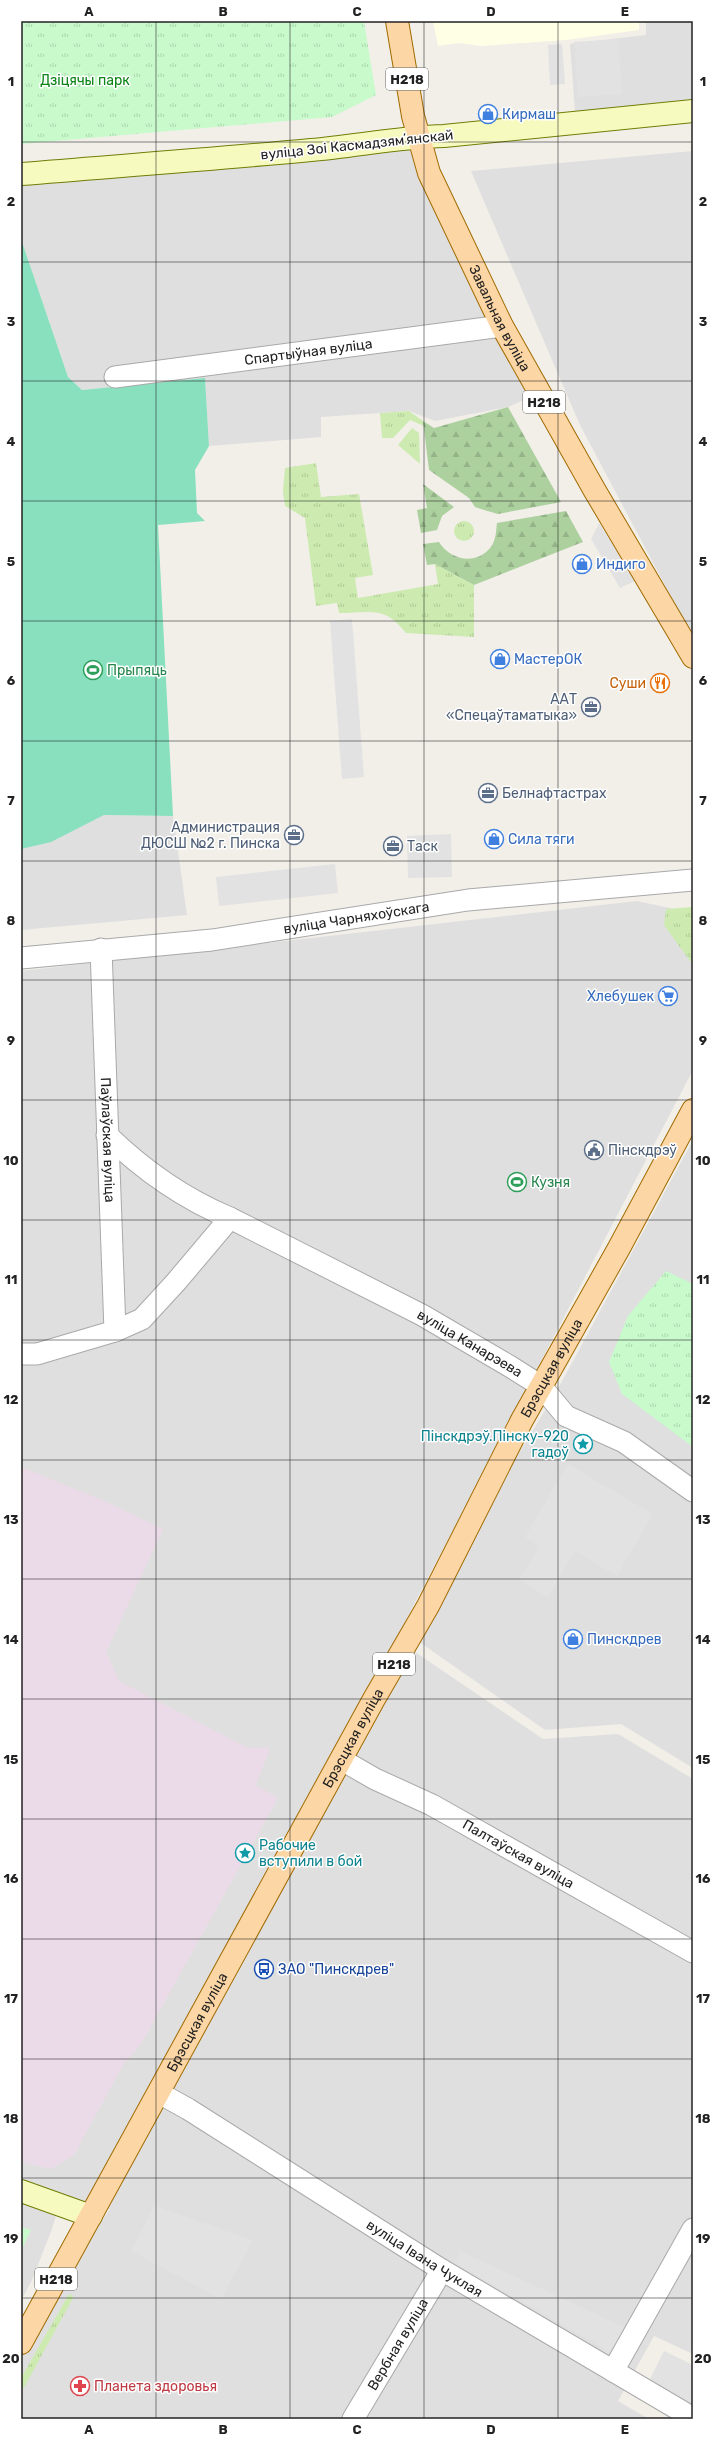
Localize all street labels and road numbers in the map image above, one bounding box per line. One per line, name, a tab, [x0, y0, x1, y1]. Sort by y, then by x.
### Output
road number: Н218	[386, 68, 428, 90]
street label: вуліца Зоі Касмадзямʼянскай	[260, 126, 454, 164]
street label: Завальная вуліца	[466, 262, 534, 374]
street label: Спартыўная вуліца	[243, 335, 373, 368]
road number: Н218	[523, 391, 565, 413]
street label: вуліца Чарняхоўскага	[282, 898, 431, 937]
street label: Паўлаўская вуліца	[97, 1077, 119, 1203]
street label: вуліца Канарэева	[414, 1306, 526, 1381]
street label: Брэсцкая вуліца	[517, 1316, 586, 1420]
road number: Н218	[373, 1653, 415, 1675]
street label: Брэсцкая вуліца	[319, 1685, 387, 1791]
street label: Палтаўская вуліца	[460, 1816, 577, 1892]
street label: Брэсцкая вуліца	[163, 1969, 231, 2075]
street label: вуліца Івана Чуклая	[363, 2216, 486, 2301]
road number: Н218	[35, 2268, 77, 2290]
street label: Вербная вуліца	[364, 2295, 432, 2393]

